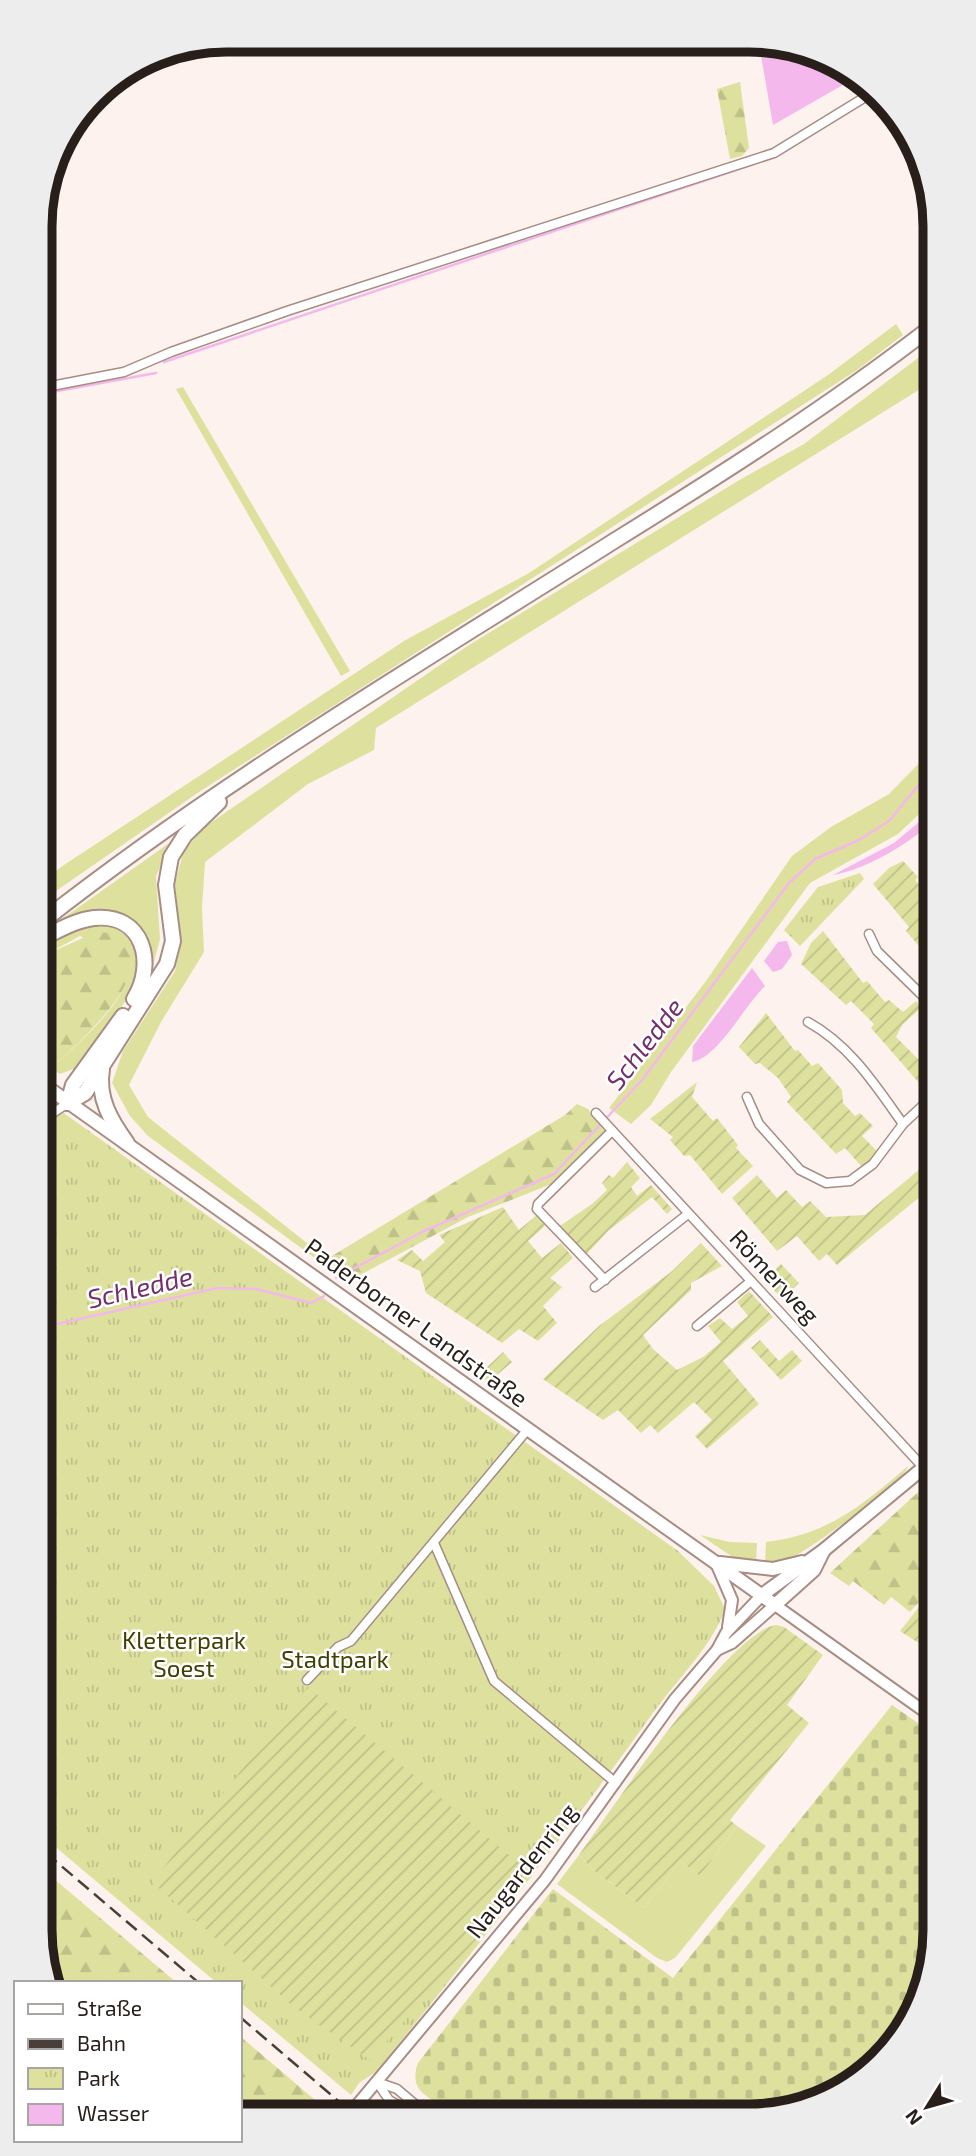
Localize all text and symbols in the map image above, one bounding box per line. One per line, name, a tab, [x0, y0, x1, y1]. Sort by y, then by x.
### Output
water label: Schledde	[599, 991, 689, 1095]
street label: Römerweg	[724, 1223, 826, 1329]
street label: Paderborner Landstraße	[300, 1231, 534, 1412]
water label: Schledde	[84, 1259, 196, 1314]
park label: Kletterpark Soest	[122, 1625, 246, 1682]
park label: Stadtpark	[281, 1644, 389, 1673]
street label: Naugardenring	[459, 1797, 582, 1943]
legend	[14, 1981, 242, 2142]
text: Straße	[77, 1995, 142, 2020]
text: Bahn	[77, 2030, 126, 2055]
text: Park	[77, 2065, 120, 2090]
north arrow	[892, 2072, 962, 2142]
text: Wasser	[77, 2100, 150, 2125]
text: N	[900, 2105, 926, 2130]

